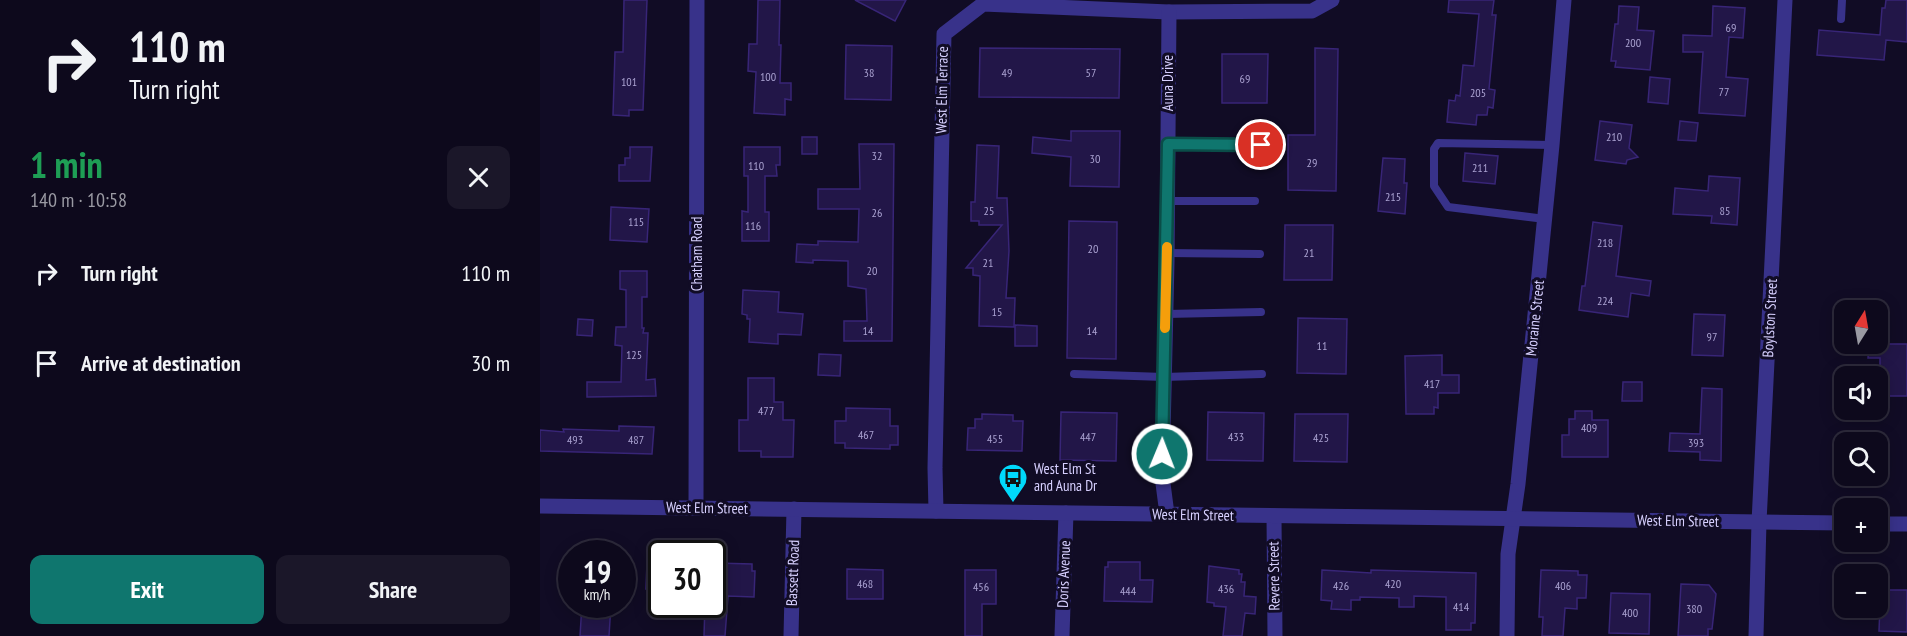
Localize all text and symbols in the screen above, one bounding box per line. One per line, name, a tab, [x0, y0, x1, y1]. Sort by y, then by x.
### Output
text: 110 m	[129, 19, 226, 74]
house number: 69	[1726, 20, 1736, 35]
icon: right	[30, 24, 108, 102]
house number: 200	[1625, 35, 1641, 50]
street label: West Elm Terrace	[931, 46, 952, 134]
street label: Auna Drive	[1158, 55, 1177, 111]
house number: 38	[864, 65, 874, 80]
house number: 49	[1002, 65, 1012, 80]
house number: 57	[1086, 65, 1096, 80]
house number: 100	[760, 69, 776, 84]
house number: 69	[1240, 71, 1250, 86]
text: Turn right	[129, 72, 220, 106]
house number: 101	[621, 74, 637, 89]
house number: 77	[1719, 84, 1729, 99]
house number: 205	[1470, 85, 1486, 100]
pin	[1235, 119, 1286, 170]
icon: arrive	[1244, 128, 1277, 161]
house number: 210	[1606, 129, 1622, 144]
text: 1 min	[30, 141, 103, 188]
button: close	[447, 146, 510, 209]
house number: 32	[872, 148, 882, 163]
house number: 30	[1090, 151, 1100, 166]
house number: 29	[1307, 155, 1317, 170]
house number: 110	[748, 158, 764, 173]
house number: 211	[1472, 160, 1488, 175]
text: 140 m · 10:58	[30, 187, 127, 213]
house number: 215	[1385, 189, 1401, 204]
house number: 25	[984, 203, 994, 218]
house number: 85	[1720, 203, 1730, 218]
house number: 26	[872, 205, 882, 220]
house number: 115	[628, 214, 644, 229]
street label: Chatham Road	[687, 217, 706, 291]
house number: 116	[745, 218, 761, 233]
house number: 218	[1597, 235, 1613, 250]
house number: 20	[1088, 241, 1098, 256]
house number: 21	[1304, 245, 1314, 260]
house number: 21	[983, 255, 993, 270]
icon: right	[30, 257, 63, 290]
text: Turn right	[81, 259, 158, 287]
text: 110 m	[461, 259, 510, 287]
house number: 20	[867, 263, 877, 278]
street label: Boylston Street	[1758, 278, 1781, 358]
street label: Moraine Street	[1521, 279, 1548, 357]
house number: 224	[1597, 293, 1614, 308]
north arrow	[1834, 300, 1888, 354]
map controls	[1834, 300, 1888, 618]
house number: 15	[992, 304, 1002, 319]
house number: 14	[863, 323, 874, 338]
house number: 14	[1087, 323, 1098, 338]
house number: 97	[1707, 329, 1717, 344]
house number: 11	[1317, 338, 1327, 353]
icon: arrive	[30, 347, 63, 380]
house number: 125	[626, 347, 642, 362]
text: Arrive at destination	[81, 349, 241, 377]
text: 30 m	[471, 349, 510, 377]
button: sound	[1834, 366, 1888, 420]
house number: 417	[1424, 376, 1440, 391]
house number: 477	[758, 403, 774, 418]
house number: 409	[1581, 420, 1597, 435]
position arrow	[1130, 422, 1194, 486]
house number: 467	[858, 427, 874, 442]
house number: 447	[1080, 429, 1096, 444]
house number: 433	[1228, 429, 1244, 444]
house number: 425	[1313, 430, 1329, 445]
house number: 455	[987, 431, 1003, 446]
house number: 493	[567, 432, 583, 447]
house number: 487	[628, 432, 644, 447]
button: search	[1834, 432, 1888, 486]
house number: 393	[1688, 435, 1704, 450]
place label: West Elm St and Auna Dr	[1034, 459, 1098, 495]
bus stop icon: West Elm St and Auna Dr	[997, 462, 1029, 504]
street label: West Elm Street	[666, 497, 748, 518]
button: +	[1834, 498, 1888, 552]
street label: West Elm Street	[1152, 504, 1234, 525]
street label: West Elm Street	[1637, 510, 1719, 531]
street label: Bassett Road	[782, 539, 803, 607]
speed limit sign: 30	[648, 540, 726, 618]
street label: Doris Avenue	[1053, 540, 1074, 608]
street label: Revere Street	[1263, 541, 1284, 611]
text: 19	[583, 552, 611, 591]
button: Exit	[30, 555, 264, 624]
button: Share	[276, 555, 510, 624]
button: −	[1834, 564, 1888, 618]
house number: 468	[857, 576, 873, 591]
house number: 420	[1385, 576, 1401, 591]
house number: 426	[1333, 578, 1349, 593]
house number: 406	[1555, 578, 1571, 593]
house number: 456	[973, 579, 989, 594]
house number: 436	[1218, 581, 1234, 596]
house number: 444	[1120, 583, 1137, 598]
text: km/h	[584, 585, 610, 604]
house number: 414	[1453, 599, 1470, 614]
house number: 380	[1686, 601, 1702, 616]
house number: 400	[1622, 605, 1638, 620]

